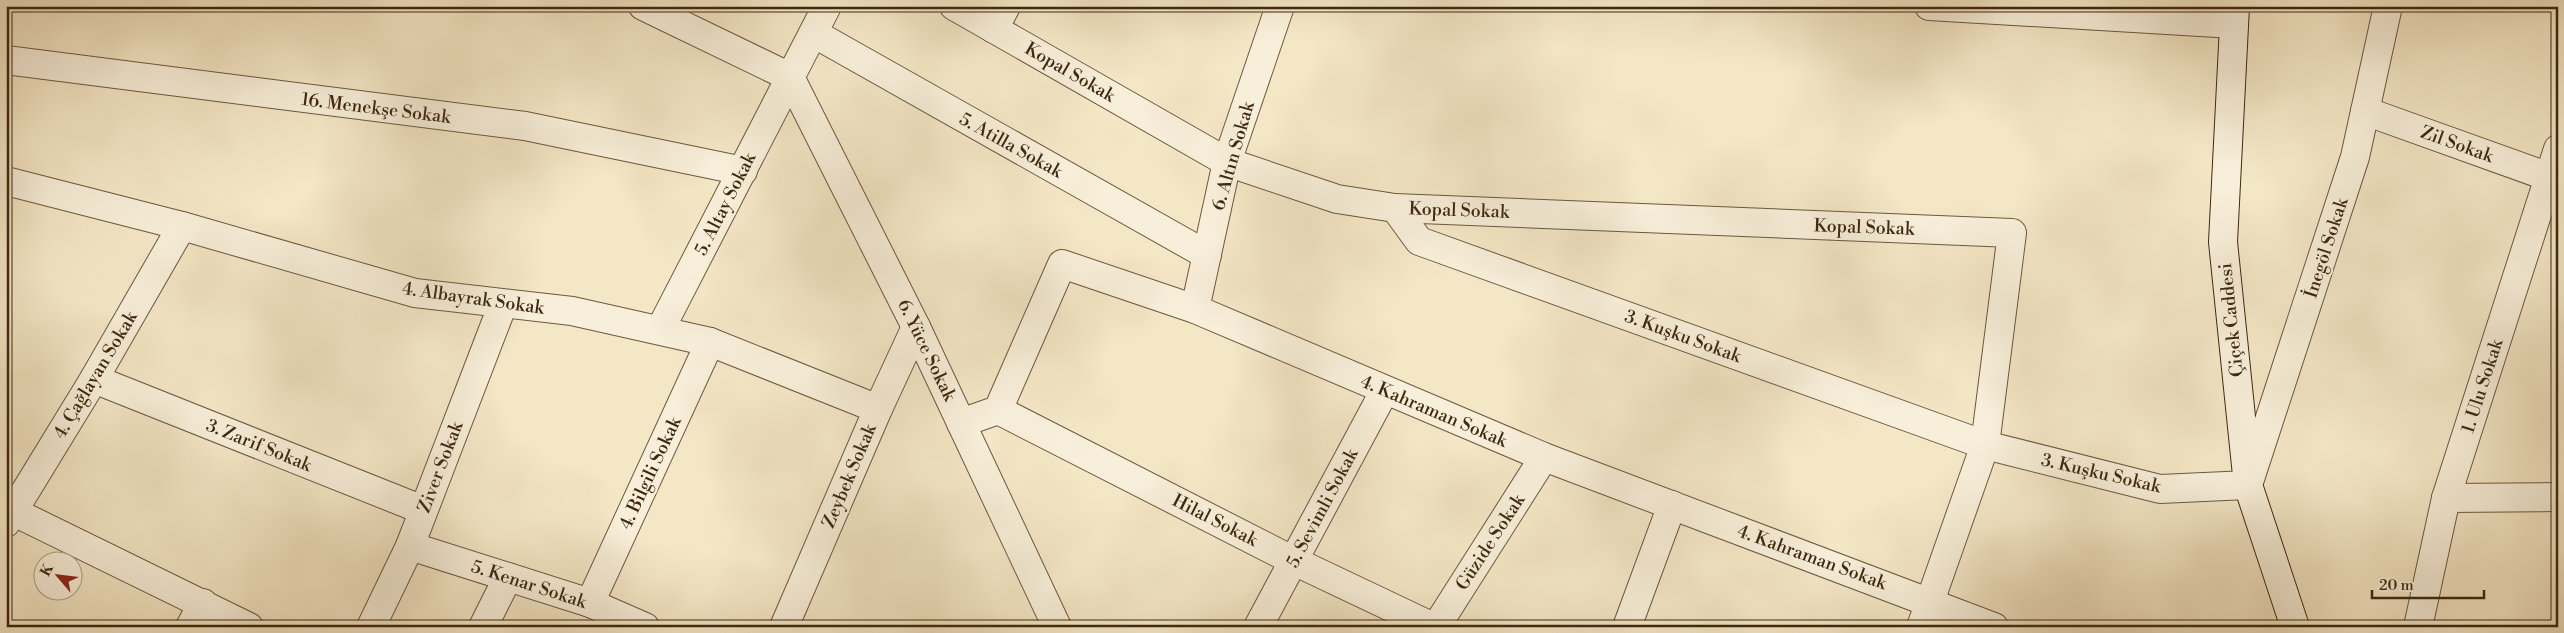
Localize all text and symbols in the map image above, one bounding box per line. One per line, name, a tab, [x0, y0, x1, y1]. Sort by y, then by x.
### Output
street label: Kopal Sokak	[1020, 37, 1120, 108]
street label: 16. Menekşe Sokak	[300, 88, 454, 129]
street label: 6. Altın Sokak	[1207, 98, 1260, 213]
street label: 5. Atilla Sokak	[955, 108, 1068, 184]
street label: Zil Sokak	[2417, 121, 2498, 169]
street label: 5. Altay Sokak	[690, 148, 762, 260]
street label: İnegöl Sokak	[2299, 194, 2354, 301]
street label: Kopal Sokak	[1408, 197, 1511, 224]
street label: Kopal Sokak	[1813, 214, 1916, 241]
street label: Çiçek Caddesi	[2214, 262, 2249, 378]
street label: 4. Albayrak Sokak	[401, 277, 547, 320]
street label: 6. Yüce Sokak	[892, 296, 962, 406]
street label: 3. Kuşku Sokak	[1622, 305, 1746, 369]
street label: 4. Çağlayan Sokak	[48, 306, 143, 443]
street label: 1. Ulu Sokak	[2457, 335, 2509, 436]
street label: 4. Kahraman Sokak	[1357, 370, 1512, 453]
street label: 4. Bilgili Sokak	[614, 412, 687, 533]
street label: 3. Zarif Sokak	[203, 414, 316, 478]
street label: Ziver Sokak	[413, 417, 469, 516]
street label: Zeybek Sokak	[817, 419, 882, 532]
street label: 5. Sevimli Sokak	[1281, 443, 1364, 572]
street label: 3. Kuşku Sokak	[2039, 449, 2165, 499]
street label: Hilal Sokak	[1168, 489, 1263, 552]
street label: Güzide Sokak	[1451, 489, 1531, 595]
street label: 4. Kahraman Sokak	[1734, 520, 1891, 596]
north arrow	[32, 550, 82, 600]
street label: 5. Kenar Sokak	[468, 555, 591, 614]
text: K	[37, 561, 58, 580]
scale bar	[2372, 568, 2484, 600]
text: 20 m	[2379, 576, 2414, 595]

